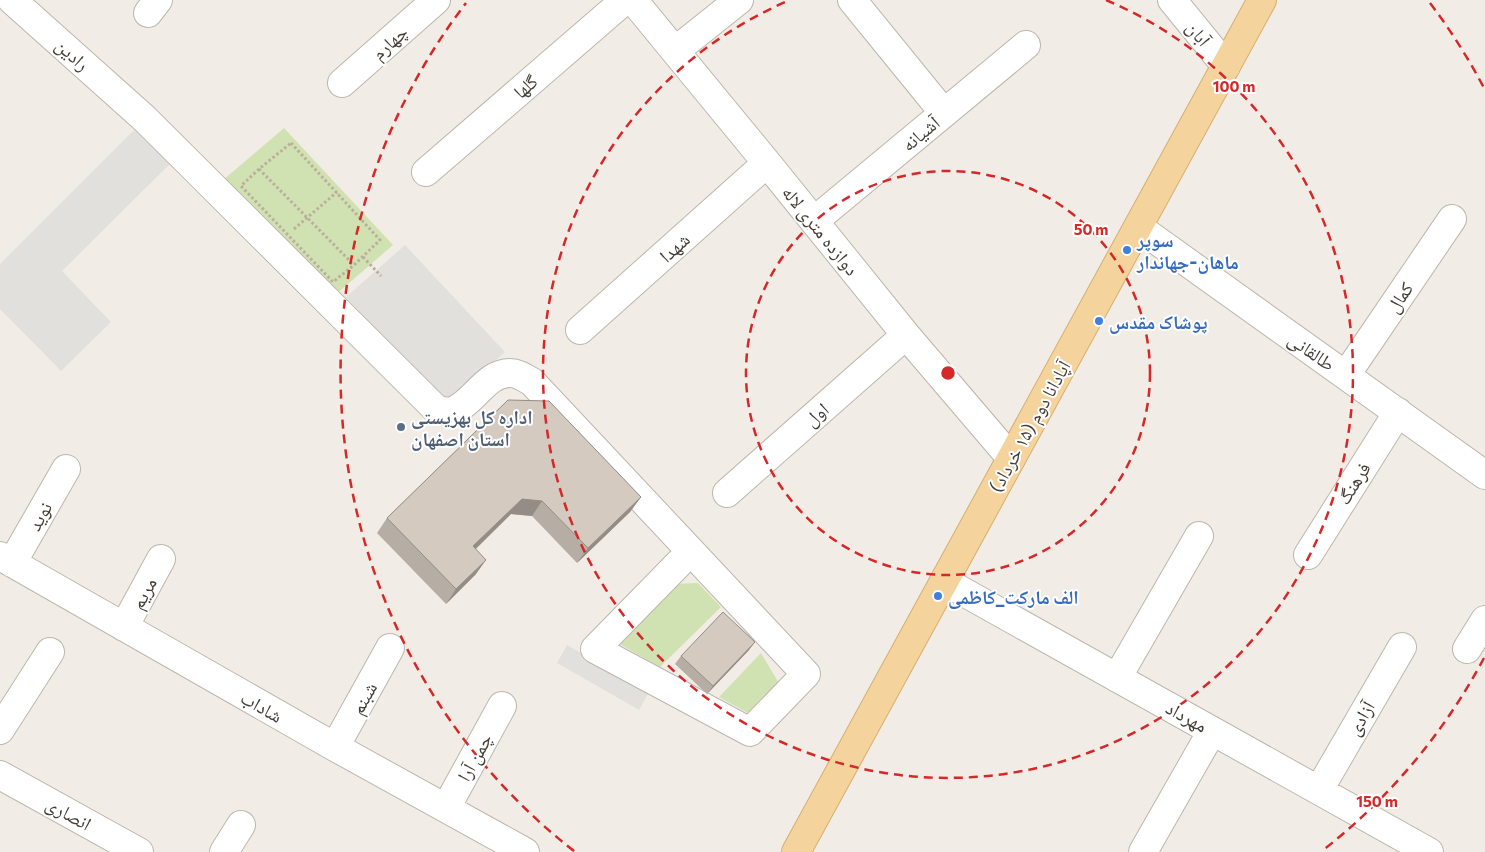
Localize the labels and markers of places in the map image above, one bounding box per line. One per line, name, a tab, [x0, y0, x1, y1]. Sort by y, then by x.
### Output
place label: سوپر ماهان-جهاندار	[1136, 228, 1239, 274]
marker: سوپر ماهان-جهاندار	[1121, 244, 1133, 256]
place label: پوشاک مقدس	[1109, 310, 1208, 334]
marker: پوشاک مقدس	[1093, 315, 1105, 327]
centre of rings	[939, 364, 957, 382]
place label: اداره کل بهزیستی استان اصفهان	[411, 405, 533, 451]
marker: اداره کل بهزیستی استان اصفهان	[395, 421, 407, 433]
place label: الف مارکت_کاظمی	[948, 585, 1079, 609]
marker: الف مارکت_کاظمی	[932, 590, 944, 602]

